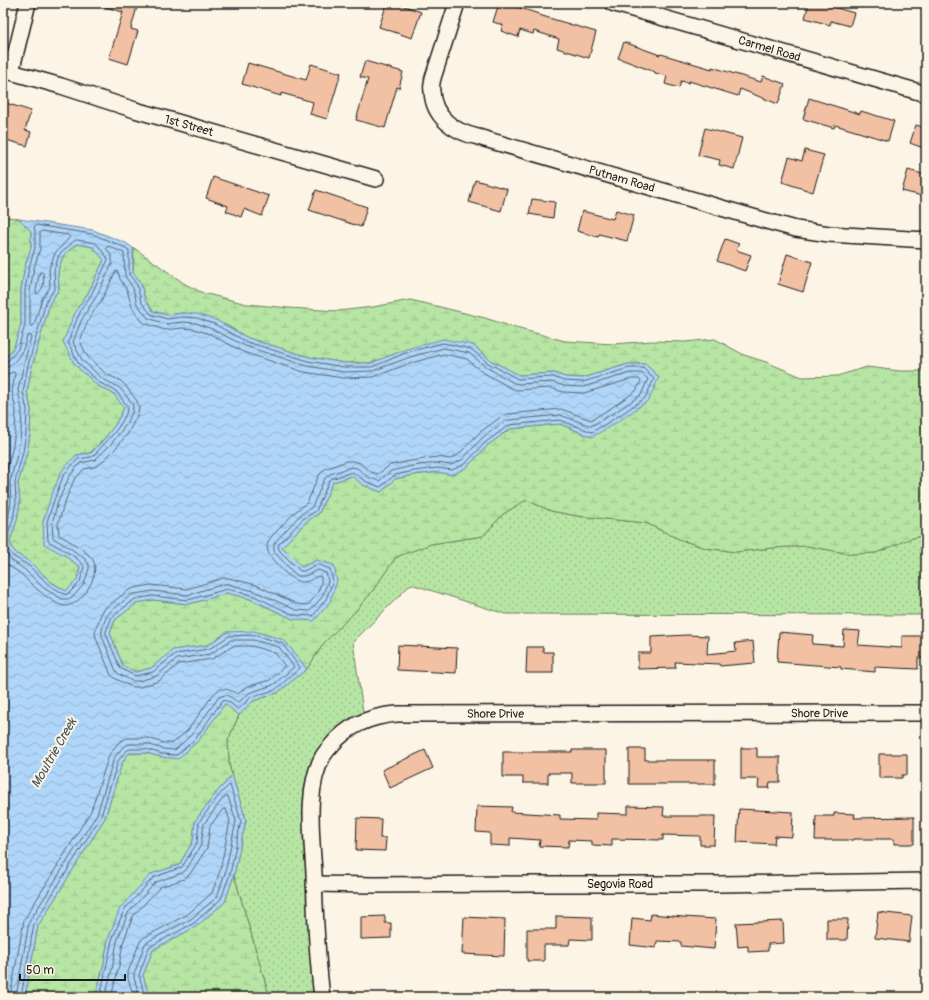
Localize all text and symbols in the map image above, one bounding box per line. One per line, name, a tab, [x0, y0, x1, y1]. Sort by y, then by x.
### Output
street label: Carmel Road	[737, 33, 803, 65]
street label: 1st Street	[163, 111, 215, 140]
street label: Putnam Road	[587, 162, 657, 196]
street label: Shore Drive	[467, 706, 524, 721]
street label: Shore Drive	[791, 706, 848, 721]
water label: Moultrie Creek	[28, 714, 81, 791]
street label: Segovia Road	[587, 877, 653, 892]
scale bar	[20, 956, 125, 982]
text: 50 m	[26, 963, 54, 978]

